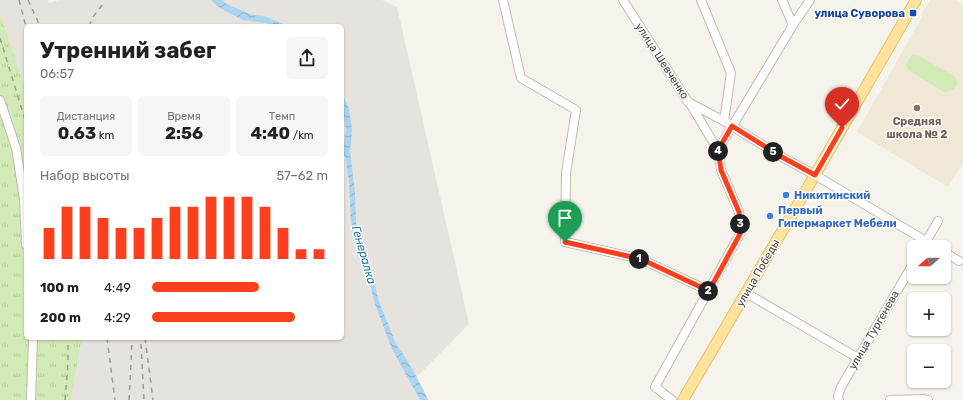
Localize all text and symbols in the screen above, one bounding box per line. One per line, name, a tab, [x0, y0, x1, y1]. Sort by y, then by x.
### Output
place label: улица Суворова	[814, 7, 905, 20]
marker: улица Суворова	[908, 8, 918, 18]
street label: улица Шевченко	[633, 21, 691, 101]
text: Утренний забег	[40, 37, 216, 64]
button: share	[286, 37, 328, 79]
text: 06:57	[40, 66, 74, 81]
pin	[825, 87, 859, 128]
icon: check	[831, 93, 853, 115]
marker: Средняя школа № 2	[912, 103, 922, 113]
text: Дистанция	[57, 110, 115, 123]
text: Время	[167, 110, 201, 123]
text: Темп	[269, 110, 295, 123]
place label: Средняя школа № 2	[887, 115, 947, 141]
text: 0.63	[58, 123, 96, 143]
text: 2:56	[165, 123, 203, 143]
text: 4:40	[250, 123, 290, 143]
text: km	[96, 129, 114, 142]
text: /km	[290, 129, 314, 142]
pin: 4	[708, 141, 728, 161]
pin: 5	[763, 142, 783, 162]
text: 4	[714, 144, 722, 157]
text: 5	[769, 145, 777, 158]
text: Набор высоты	[40, 168, 129, 183]
text: 57–62 m	[276, 168, 328, 183]
place label: Никитинский	[794, 189, 870, 202]
marker: Никитинский	[781, 190, 791, 200]
pin	[548, 201, 582, 242]
place label: Первый Гипермаркет Мебели	[778, 204, 897, 230]
icon: arrive	[554, 207, 576, 229]
marker: Первый Гипермаркет Мебели	[765, 211, 775, 221]
pin: 3	[730, 214, 750, 234]
text: 3	[736, 217, 744, 230]
water label: Генералка	[349, 224, 379, 286]
street label: улица Победы	[734, 237, 782, 309]
north arrow	[907, 240, 951, 284]
map controls	[907, 240, 951, 388]
pin: 1	[629, 249, 649, 269]
text: 1	[636, 252, 642, 265]
text: 100 m	[40, 280, 79, 295]
text: 4:49	[104, 280, 131, 295]
pin: 2	[698, 281, 718, 301]
text: 2	[704, 284, 712, 297]
street label: улица Тургенева	[846, 288, 902, 372]
button: +	[907, 292, 951, 336]
text: 200 m	[40, 310, 81, 325]
text: 4:29	[104, 310, 131, 325]
button: −	[907, 344, 951, 388]

